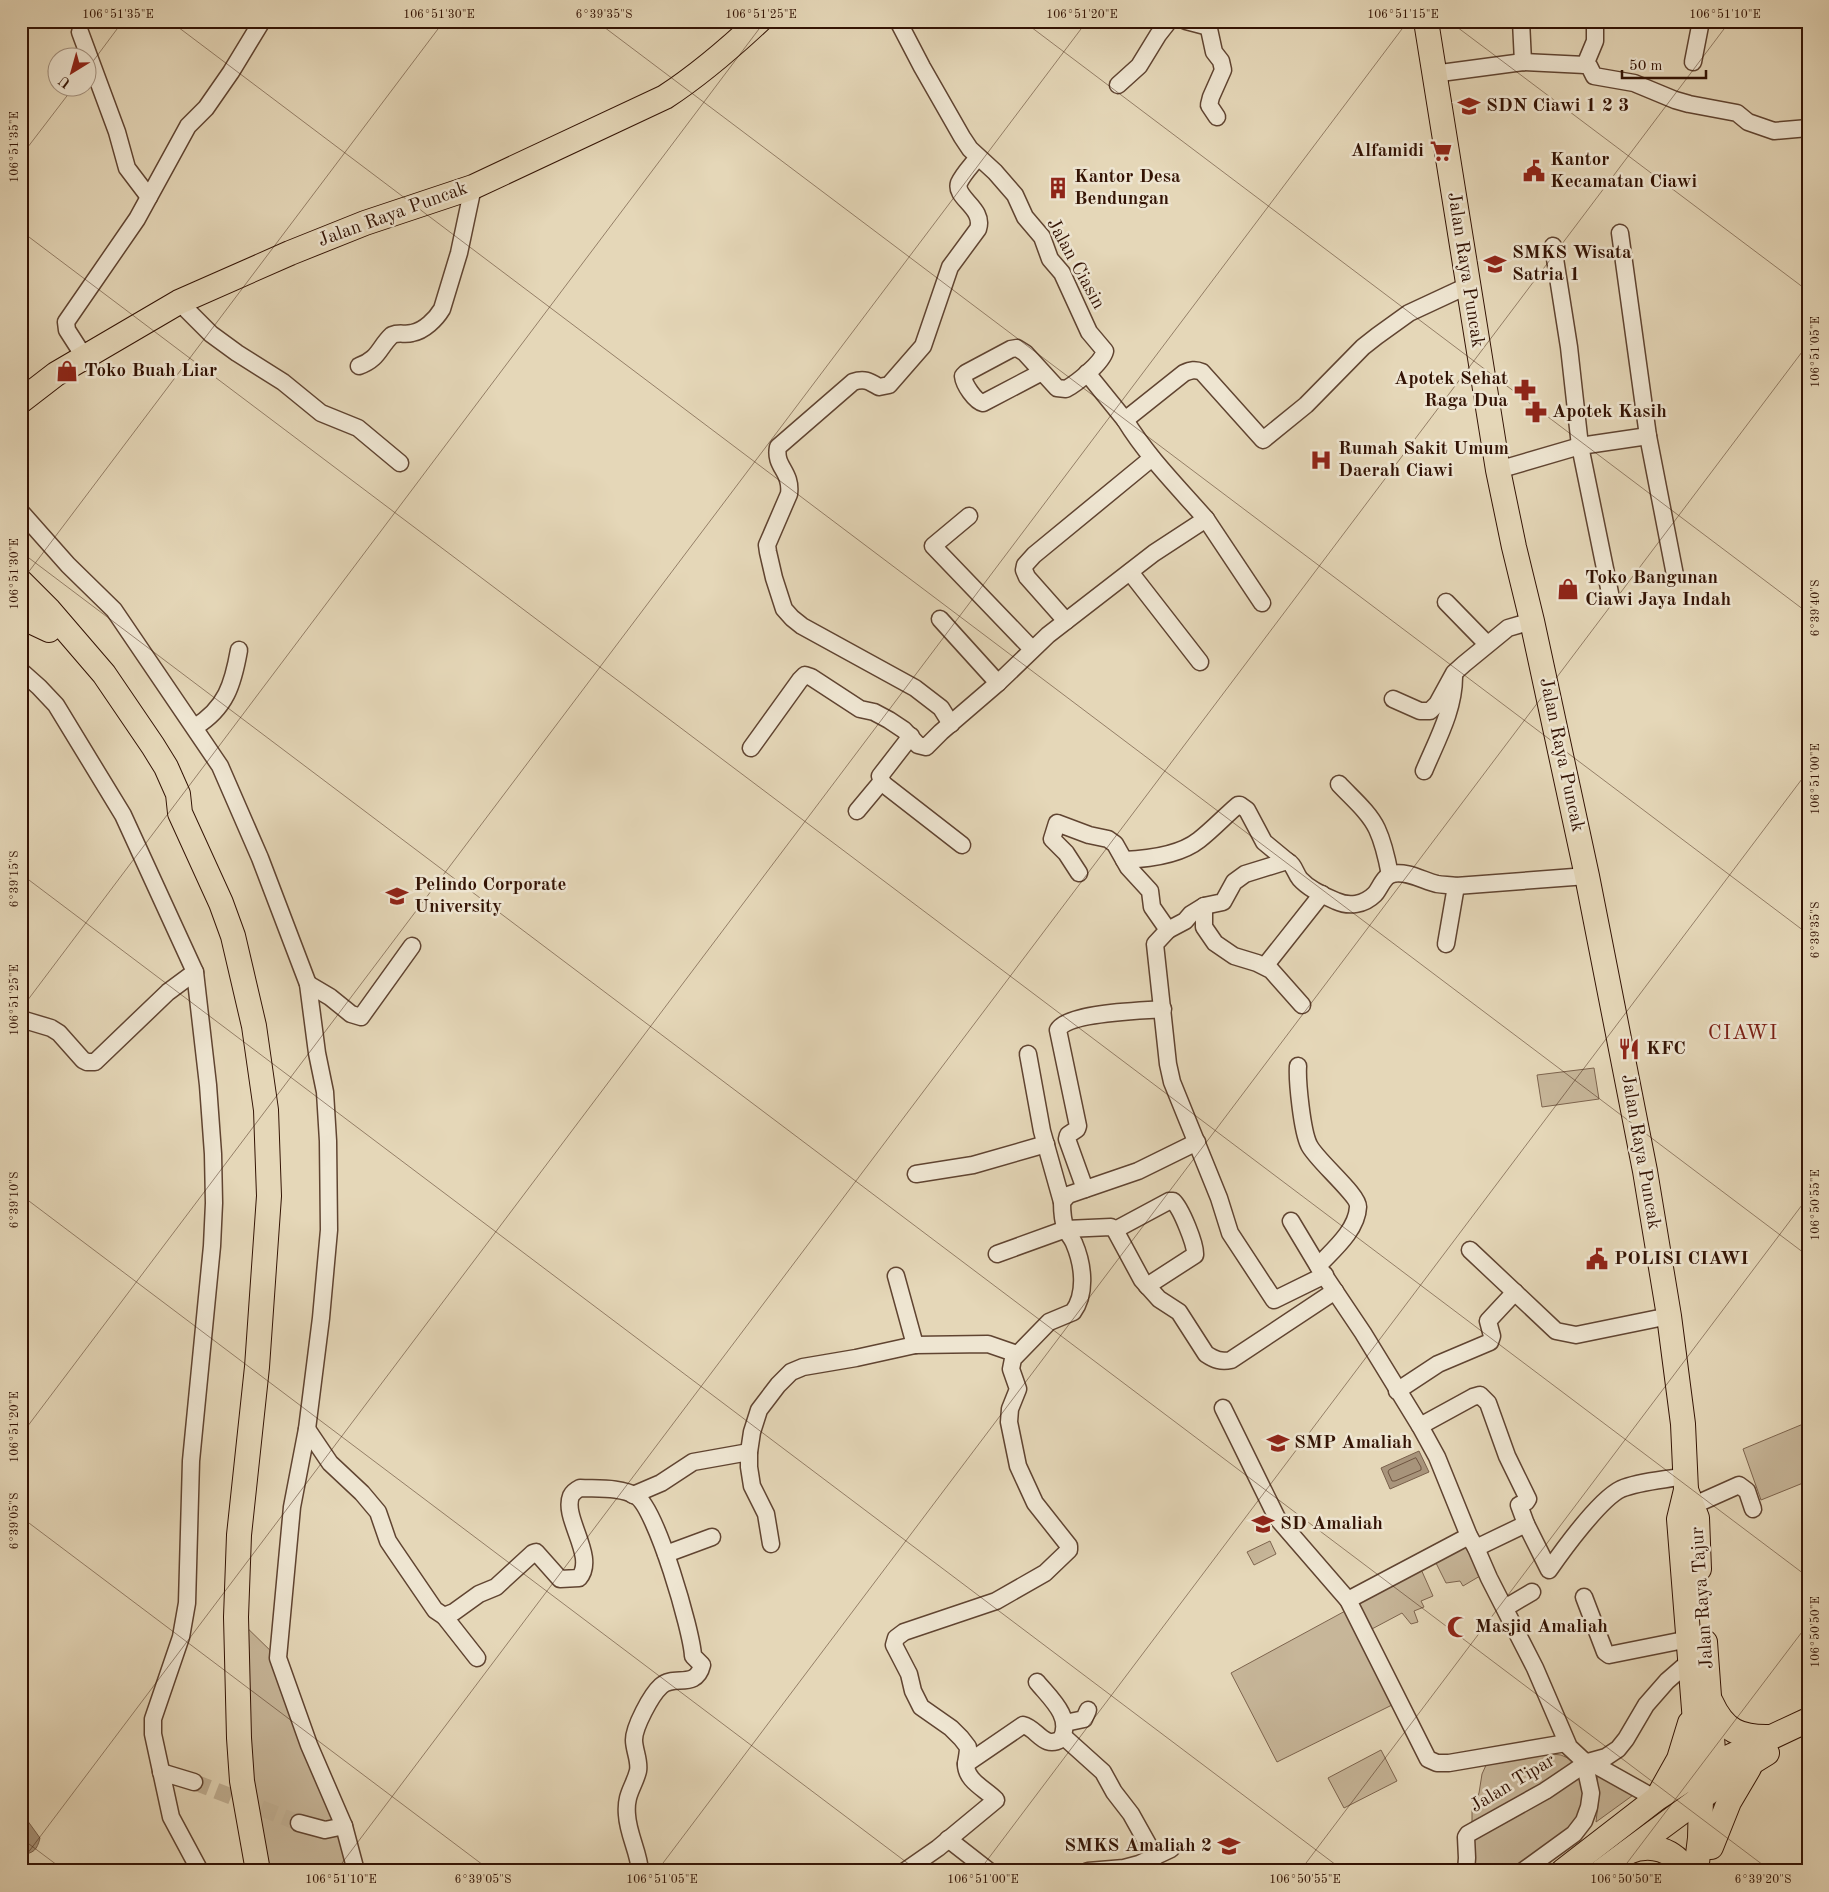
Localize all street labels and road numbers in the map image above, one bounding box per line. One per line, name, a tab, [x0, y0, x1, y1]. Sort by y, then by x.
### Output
street label: Jalan Raya Puncak	[316, 179, 470, 251]
street label: Jalan Raya Puncak	[1443, 191, 1487, 349]
street label: Jalan Ciasin	[1042, 215, 1108, 313]
street label: Jalan Raya Puncak	[1535, 676, 1587, 834]
street label: Jalan Raya Puncak	[1617, 1073, 1663, 1231]
street label: Jalan Raya Tajur	[1689, 1526, 1717, 1670]
street label: Jalan Tipar	[1467, 1751, 1559, 1817]

